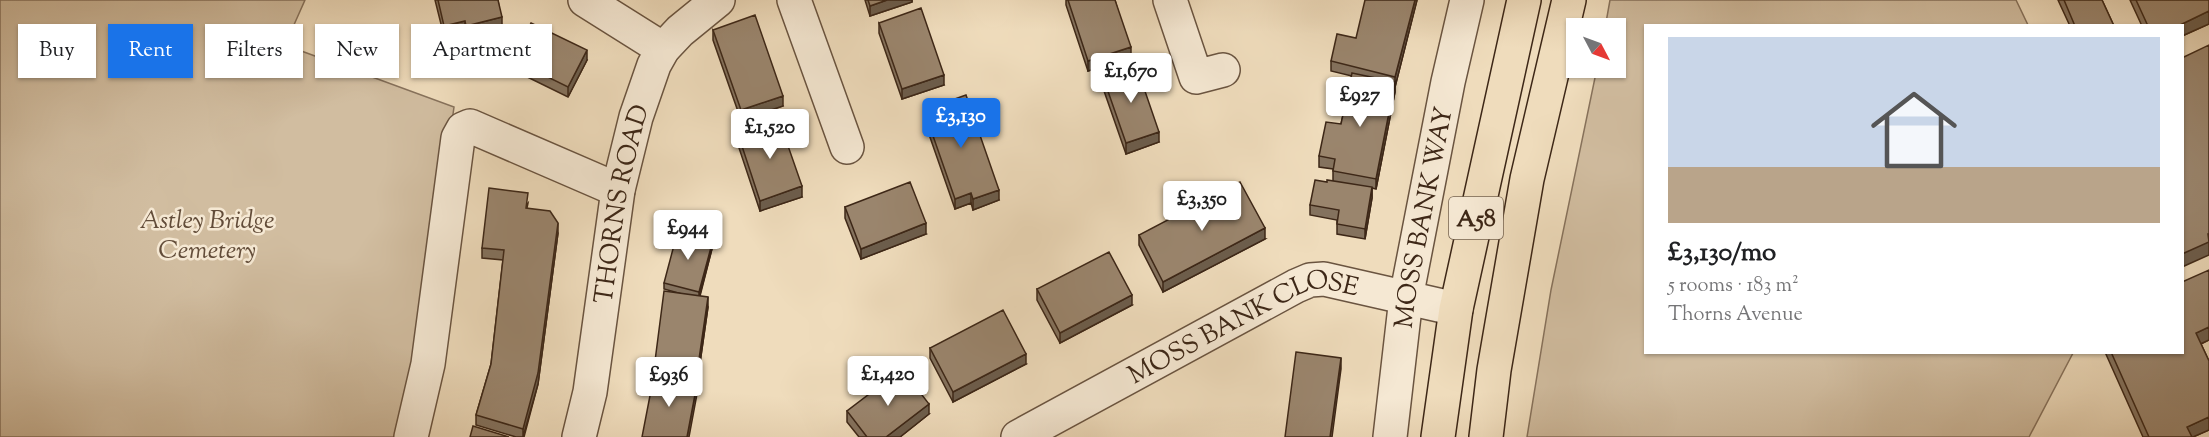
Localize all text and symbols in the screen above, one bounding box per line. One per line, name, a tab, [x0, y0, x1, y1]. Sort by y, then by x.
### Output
north arrow	[1566, 18, 1626, 78]
map controls	[1566, 18, 1626, 78]
chip: Buy	[18, 24, 96, 78]
chip: Rent	[108, 24, 193, 78]
chip: Filters	[205, 24, 303, 78]
chip: New	[315, 24, 399, 78]
chip: Apartment	[411, 24, 552, 78]
pin: £1,670	[1082, 53, 1180, 104]
text: £1,670	[1105, 58, 1157, 87]
icon: home	[1860, 76, 1968, 184]
pin: £927	[1324, 77, 1396, 128]
text: £927	[1340, 82, 1380, 111]
pin: £3,130	[912, 98, 1010, 149]
street label: THORNS ROAD	[586, 100, 660, 306]
text: £3,130	[936, 103, 986, 132]
street label: MOSS BANK WAY	[1387, 104, 1464, 331]
pin: £1,520	[721, 109, 819, 160]
text: £1,520	[745, 114, 795, 143]
pin: £3,350	[1153, 181, 1251, 232]
text: £3,350	[1177, 186, 1227, 215]
road number: A58	[1449, 197, 1503, 239]
park label: Astley Bridge Cemetery	[140, 203, 274, 270]
pin: £944	[652, 210, 724, 261]
text: £944	[667, 215, 709, 244]
text: £3,130/mo	[1668, 235, 1776, 272]
street label: MOSS BANK CLOSE	[1122, 263, 1362, 395]
text: 5 rooms · 183 m²	[1668, 272, 1799, 301]
text: Thorns Avenue	[1668, 301, 1803, 330]
pin: £1,420	[839, 356, 937, 407]
pin: £936	[633, 357, 705, 408]
text: £1,420	[862, 361, 914, 390]
text: £936	[650, 362, 688, 391]

